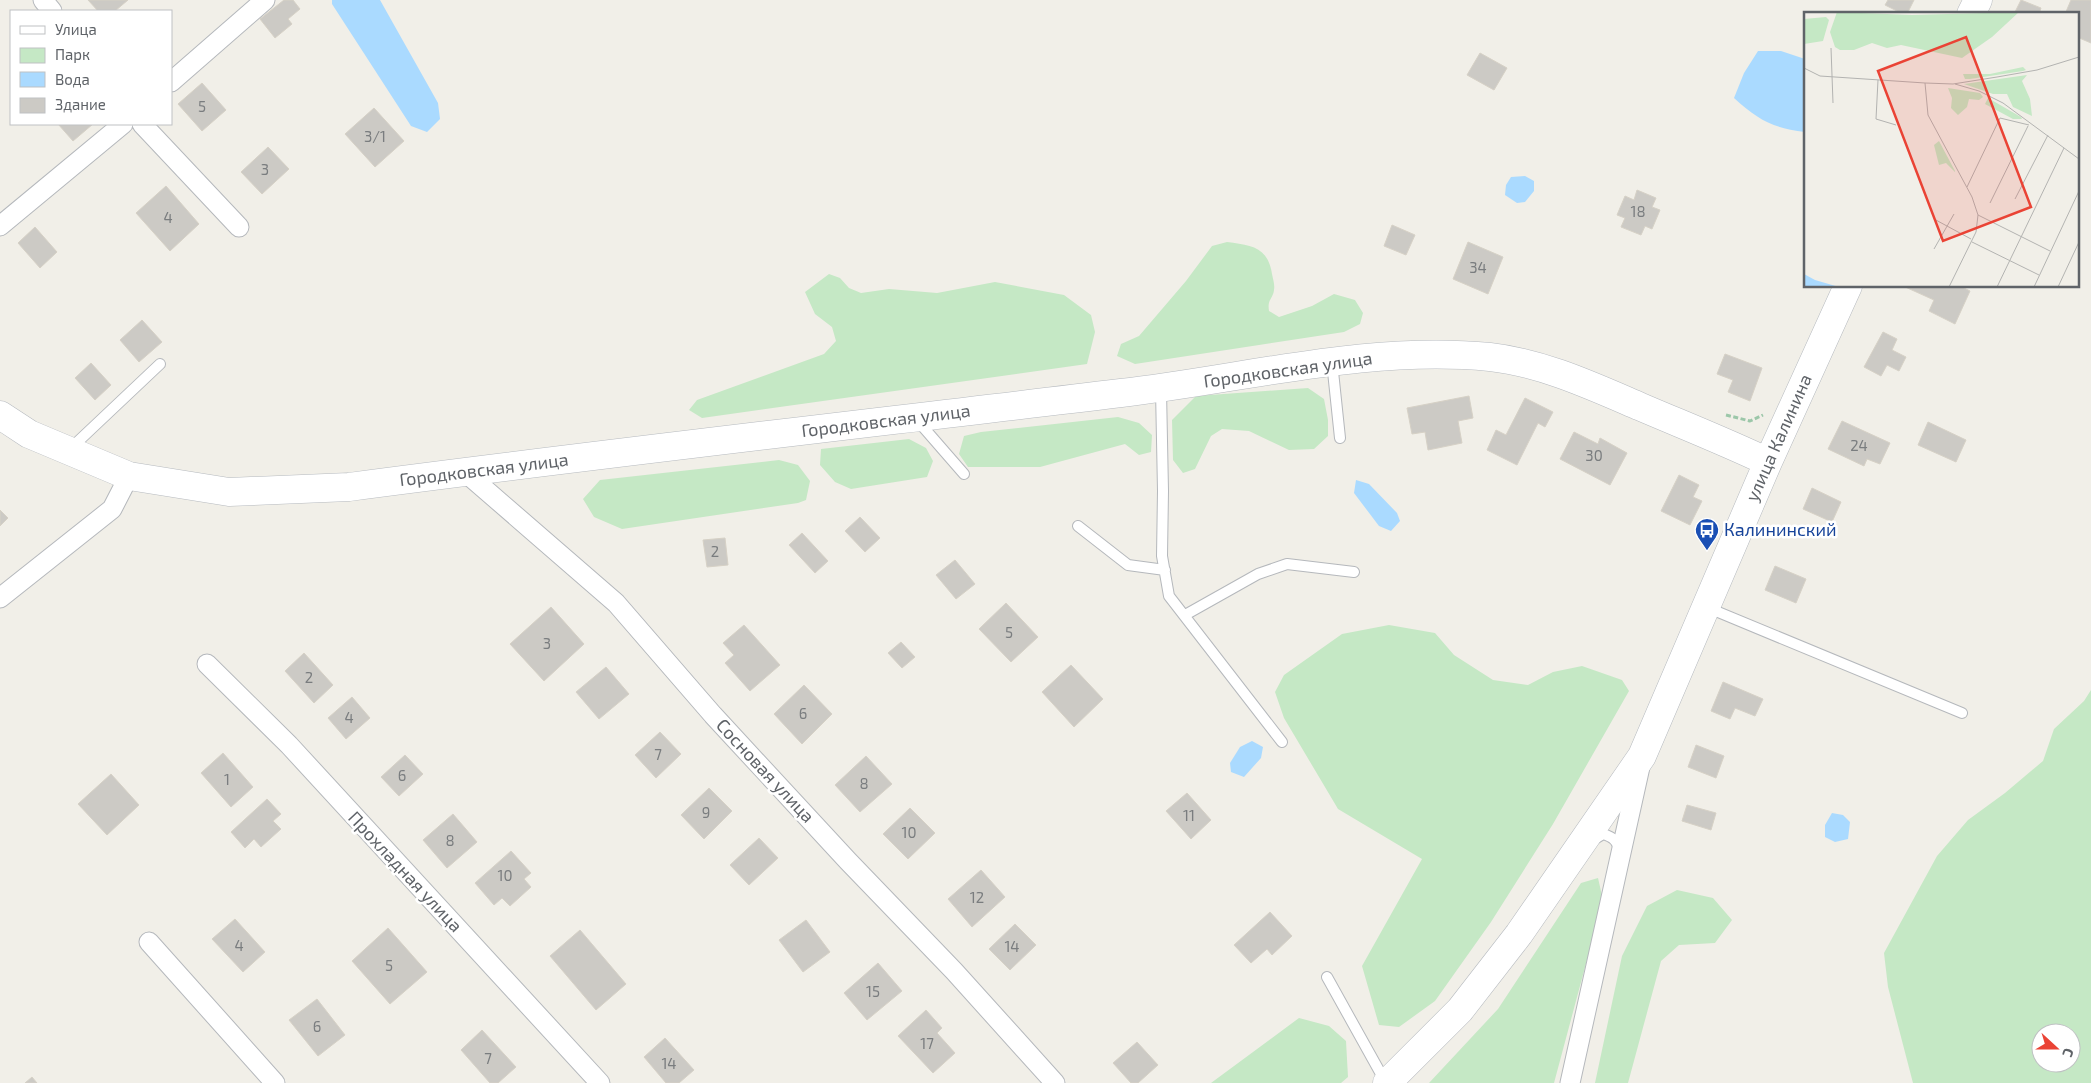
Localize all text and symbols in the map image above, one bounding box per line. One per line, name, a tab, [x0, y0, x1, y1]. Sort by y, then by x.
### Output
legend	[10, 10, 172, 125]
inset map	[1804, 12, 2078, 288]
text: Улица	[55, 20, 97, 38]
text: Парк	[55, 45, 90, 63]
text: Вода	[55, 70, 90, 88]
text: Здание	[55, 95, 106, 113]
house number: 5	[198, 97, 206, 115]
house number: 3/1	[364, 127, 386, 145]
house number: 3	[261, 160, 269, 178]
house number: 18	[1630, 202, 1646, 220]
house number: 4	[163, 208, 173, 226]
house number: 34	[1469, 258, 1487, 276]
street label: Городковская улица	[1202, 346, 1374, 392]
street label: улица Калинина	[1740, 370, 1816, 505]
street label: Городковская улица	[800, 399, 972, 441]
house number: 24	[1850, 436, 1868, 454]
house number: 30	[1585, 446, 1603, 464]
street label: Городковская улица	[398, 448, 570, 490]
bus stop icon: Калининский	[1694, 517, 1720, 551]
place label: Калининский	[1724, 518, 1837, 540]
house number: 2	[711, 542, 719, 560]
house number: 5	[1005, 623, 1013, 641]
house number: 3	[543, 634, 551, 652]
house number: 2	[305, 668, 313, 686]
house number: 6	[799, 704, 807, 722]
house number: 4	[344, 708, 354, 726]
street label: Сосновая улица	[712, 714, 819, 827]
house number: 7	[654, 745, 662, 763]
house number: 6	[398, 766, 406, 784]
house number: 1	[224, 770, 230, 788]
house number: 8	[859, 774, 869, 792]
house number: 9	[702, 803, 710, 821]
street label: Прохладная улица	[344, 806, 467, 936]
house number: 11	[1183, 806, 1195, 824]
house number: 10	[901, 823, 917, 841]
house number: 8	[445, 831, 455, 849]
house number: 10	[497, 866, 513, 884]
house number: 12	[970, 888, 984, 906]
house number: 4	[234, 936, 244, 954]
house number: 14	[1004, 937, 1020, 955]
house number: 5	[385, 956, 393, 974]
house number: 15	[866, 982, 880, 1000]
house number: 6	[313, 1017, 321, 1035]
north arrow	[2031, 1023, 2081, 1073]
house number: 17	[920, 1034, 934, 1052]
text: С	[2059, 1046, 2078, 1060]
house number: 7	[484, 1049, 492, 1067]
house number: 14	[661, 1054, 677, 1072]

